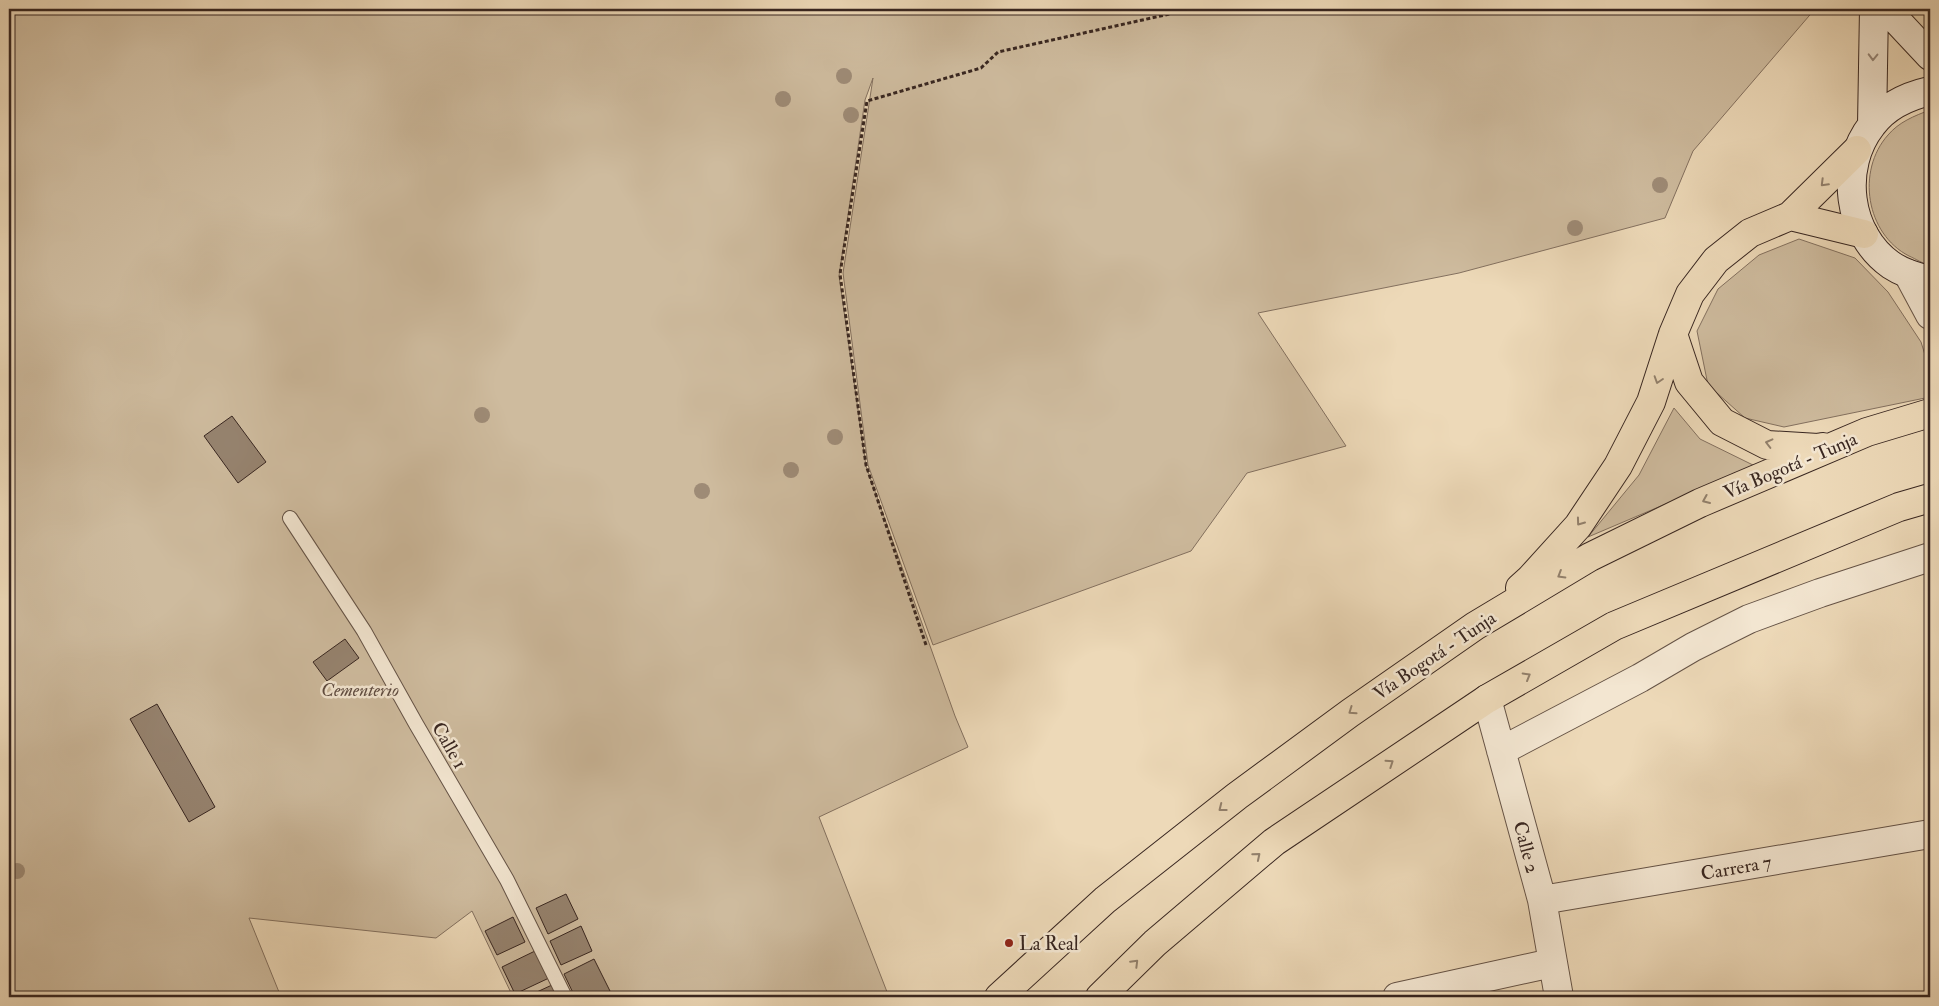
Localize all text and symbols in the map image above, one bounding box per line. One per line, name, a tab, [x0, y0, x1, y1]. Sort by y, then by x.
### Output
one-way arrow	[1868, 54, 1878, 62]
one-way arrow	[1821, 177, 1830, 186]
one-way arrow	[1654, 375, 1664, 384]
street label: Vía Bogotá - Tunja	[1720, 427, 1861, 505]
one-way arrow	[1765, 439, 1773, 449]
one-way arrow	[1702, 494, 1711, 505]
one-way arrow	[1577, 516, 1586, 526]
one-way arrow	[1558, 568, 1567, 578]
street label: Vía Bogotá - Tunja	[1369, 606, 1501, 706]
one-way arrow	[1522, 672, 1531, 682]
park label: Cementerio	[321, 678, 399, 702]
one-way arrow	[1348, 705, 1358, 714]
street label: Calle 1	[426, 718, 472, 773]
one-way arrow	[1384, 760, 1394, 769]
one-way arrow	[1219, 803, 1228, 811]
street label: Calle 2	[1508, 819, 1544, 876]
street label: Carrera 7	[1699, 850, 1774, 886]
one-way arrow	[1252, 853, 1261, 862]
place label: La Real	[1019, 932, 1079, 956]
marker: La Real	[1003, 937, 1015, 949]
one-way arrow	[1129, 960, 1138, 969]

